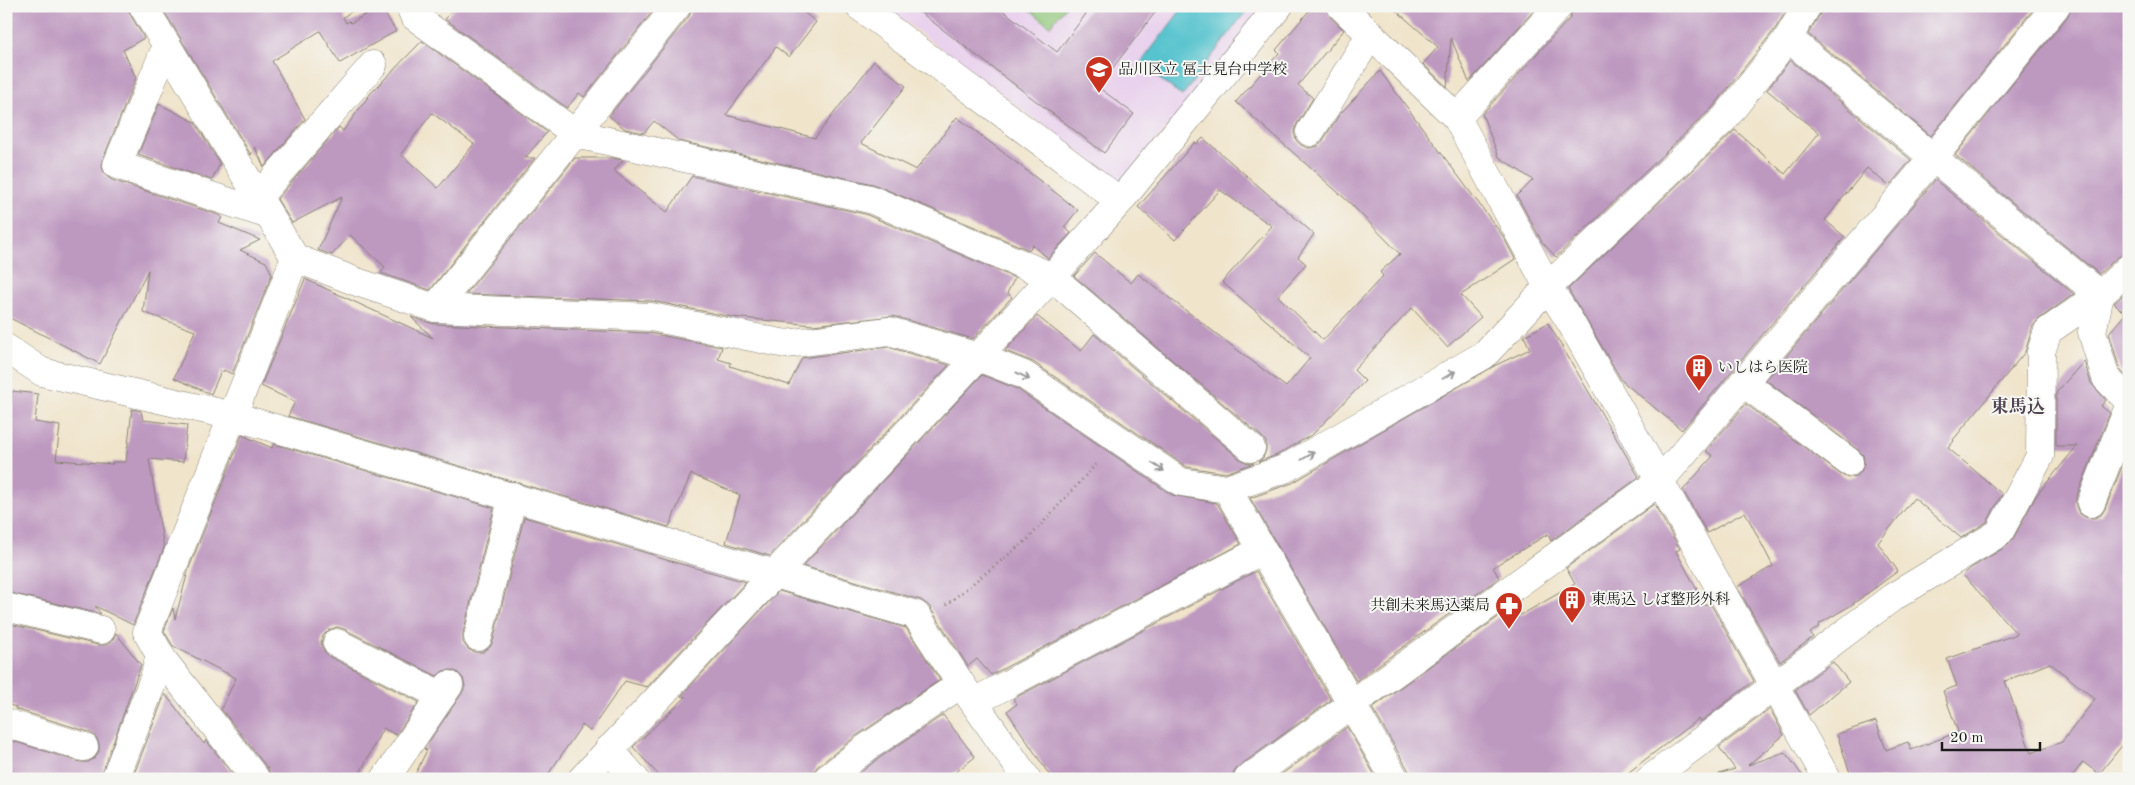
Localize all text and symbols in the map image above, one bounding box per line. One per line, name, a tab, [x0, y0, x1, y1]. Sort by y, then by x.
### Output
school or university icon: 品川区立 冨士見台中学校	[1084, 55, 1114, 94]
place label: 品川区立 冨士見台中学校	[1118, 61, 1287, 78]
building icon: いしはら医院	[1684, 353, 1714, 392]
place label: いしはら医院	[1718, 359, 1808, 376]
one-way arrow	[1441, 370, 1456, 379]
one-way arrow	[1016, 371, 1031, 381]
district label: 東馬込	[1991, 396, 2045, 416]
one-way arrow	[1300, 450, 1315, 460]
one-way arrow	[1151, 462, 1165, 472]
building icon: 東馬込 しば整形外科	[1557, 585, 1587, 624]
pharmacy icon: 共創未来馬込薬局	[1494, 591, 1524, 630]
place label: 東馬込 しば整形外科	[1591, 591, 1730, 608]
place label: 共創未来馬込薬局	[1370, 597, 1490, 614]
scale bar	[1942, 720, 2040, 752]
text: 20 m	[1950, 731, 1984, 746]

